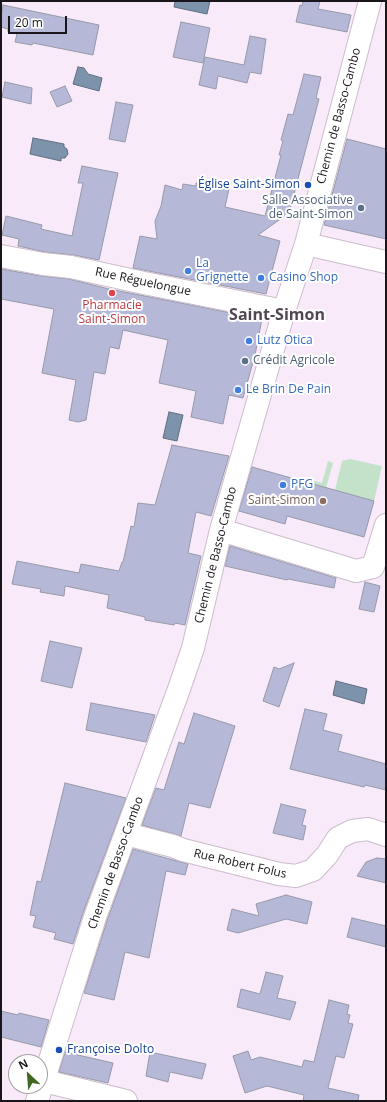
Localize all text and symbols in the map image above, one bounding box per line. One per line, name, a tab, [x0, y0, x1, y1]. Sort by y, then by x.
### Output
scale bar	[10, 8, 69, 34]
text: 20 m	[15, 14, 43, 31]
street label: Chemin de Basso-Cambo	[314, 46, 364, 186]
place label: Église Saint-Simon	[198, 178, 300, 192]
marker: Église Saint-Simon	[303, 180, 313, 190]
place label: Salle Associative de Saint-Simon	[262, 194, 353, 222]
marker: Salle Associative de Saint-Simon	[356, 203, 366, 213]
place label: La Grignette	[196, 257, 249, 285]
street label: Rue Réguelongue	[94, 265, 192, 299]
marker: La Grignette	[183, 266, 193, 276]
place label: Casino Shop	[269, 271, 338, 285]
marker: Casino Shop	[256, 273, 266, 283]
marker: Pharmacie Saint-Simon	[107, 288, 117, 298]
place label: Pharmacie Saint-Simon	[78, 299, 146, 327]
district label: Saint-Simon	[229, 305, 325, 325]
place label: Lutz Otica	[257, 334, 313, 348]
marker: Lutz Otica	[244, 336, 254, 346]
place label: Crédit Agricole	[253, 354, 335, 368]
marker: Crédit Agricole	[240, 356, 250, 366]
place label: Le Brin De Pain	[246, 383, 331, 397]
marker: Le Brin De Pain	[233, 385, 243, 395]
place label: PFG	[291, 478, 313, 492]
marker: PFG	[278, 480, 288, 490]
street label: Chemin de Basso-Cambo	[192, 485, 240, 625]
place label: Saint-Simon	[248, 494, 315, 508]
marker: Saint-Simon	[318, 496, 328, 506]
street label: Chemin de Basso-Cambo	[85, 795, 147, 931]
street label: Rue Robert Folus	[192, 846, 288, 882]
place label: Françoise Dolto	[67, 1043, 154, 1057]
marker: Françoise Dolto	[54, 1045, 64, 1055]
north arrow	[8, 1054, 48, 1094]
text: N	[16, 1055, 30, 1072]

